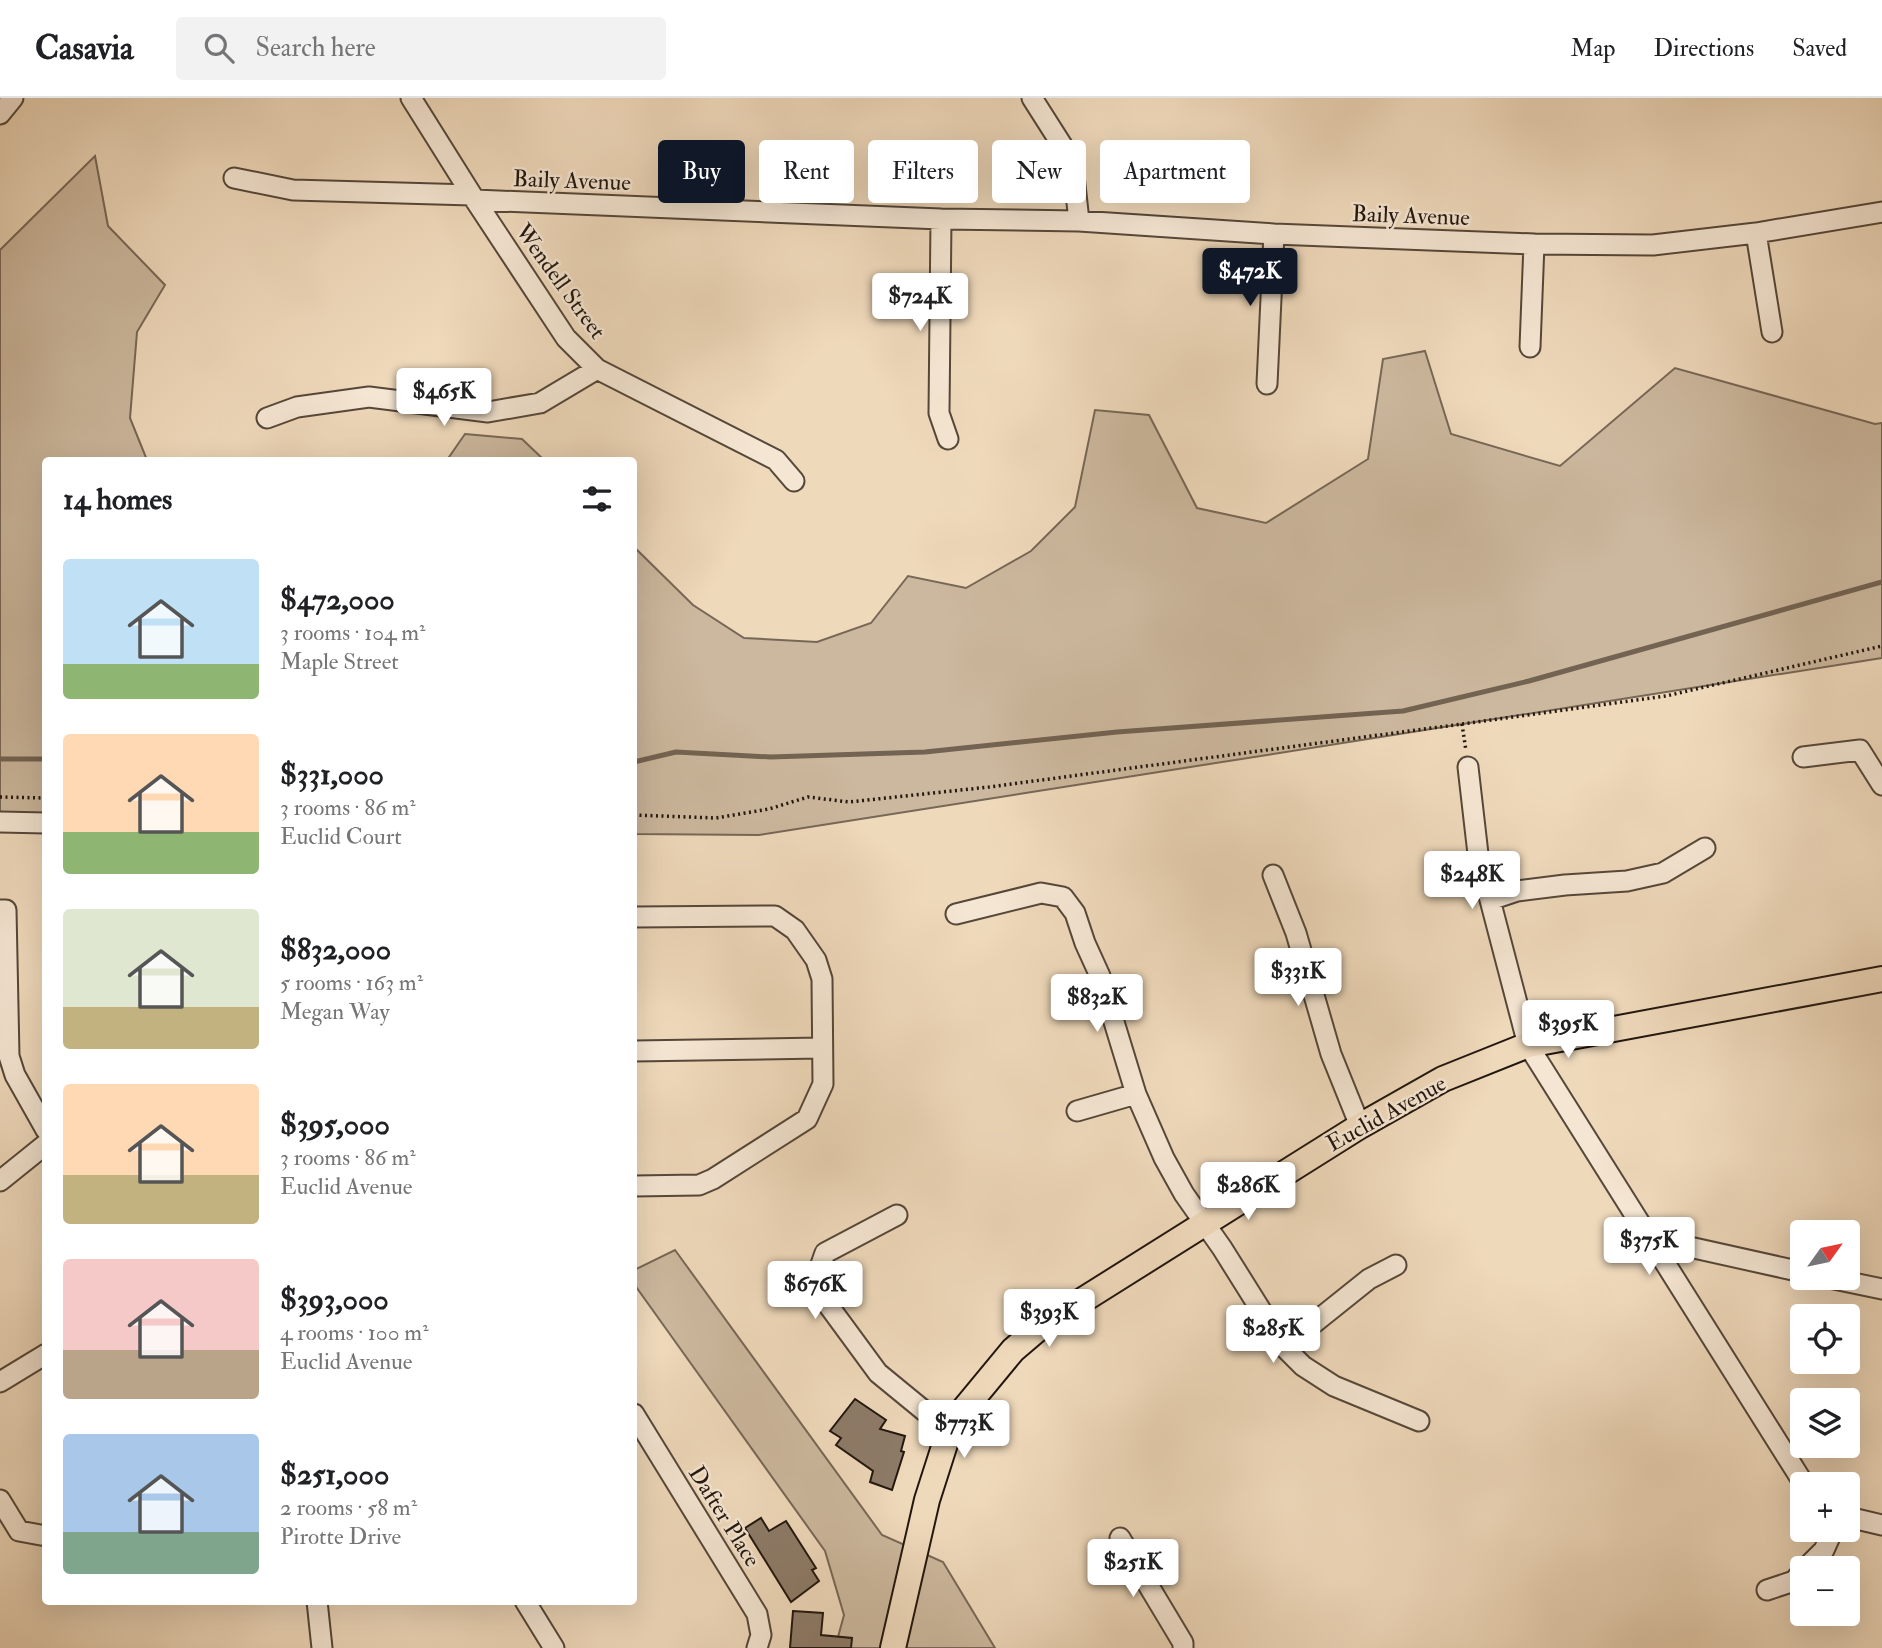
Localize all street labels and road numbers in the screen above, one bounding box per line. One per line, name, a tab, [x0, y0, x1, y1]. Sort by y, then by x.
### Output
street label: Baily Avenue	[513, 164, 632, 197]
street label: Baily Avenue	[1352, 199, 1471, 232]
street label: Wendell Street	[508, 217, 612, 345]
street label: Euclid Avenue	[1321, 1068, 1452, 1158]
street label: Dafter Place	[682, 1460, 767, 1573]

